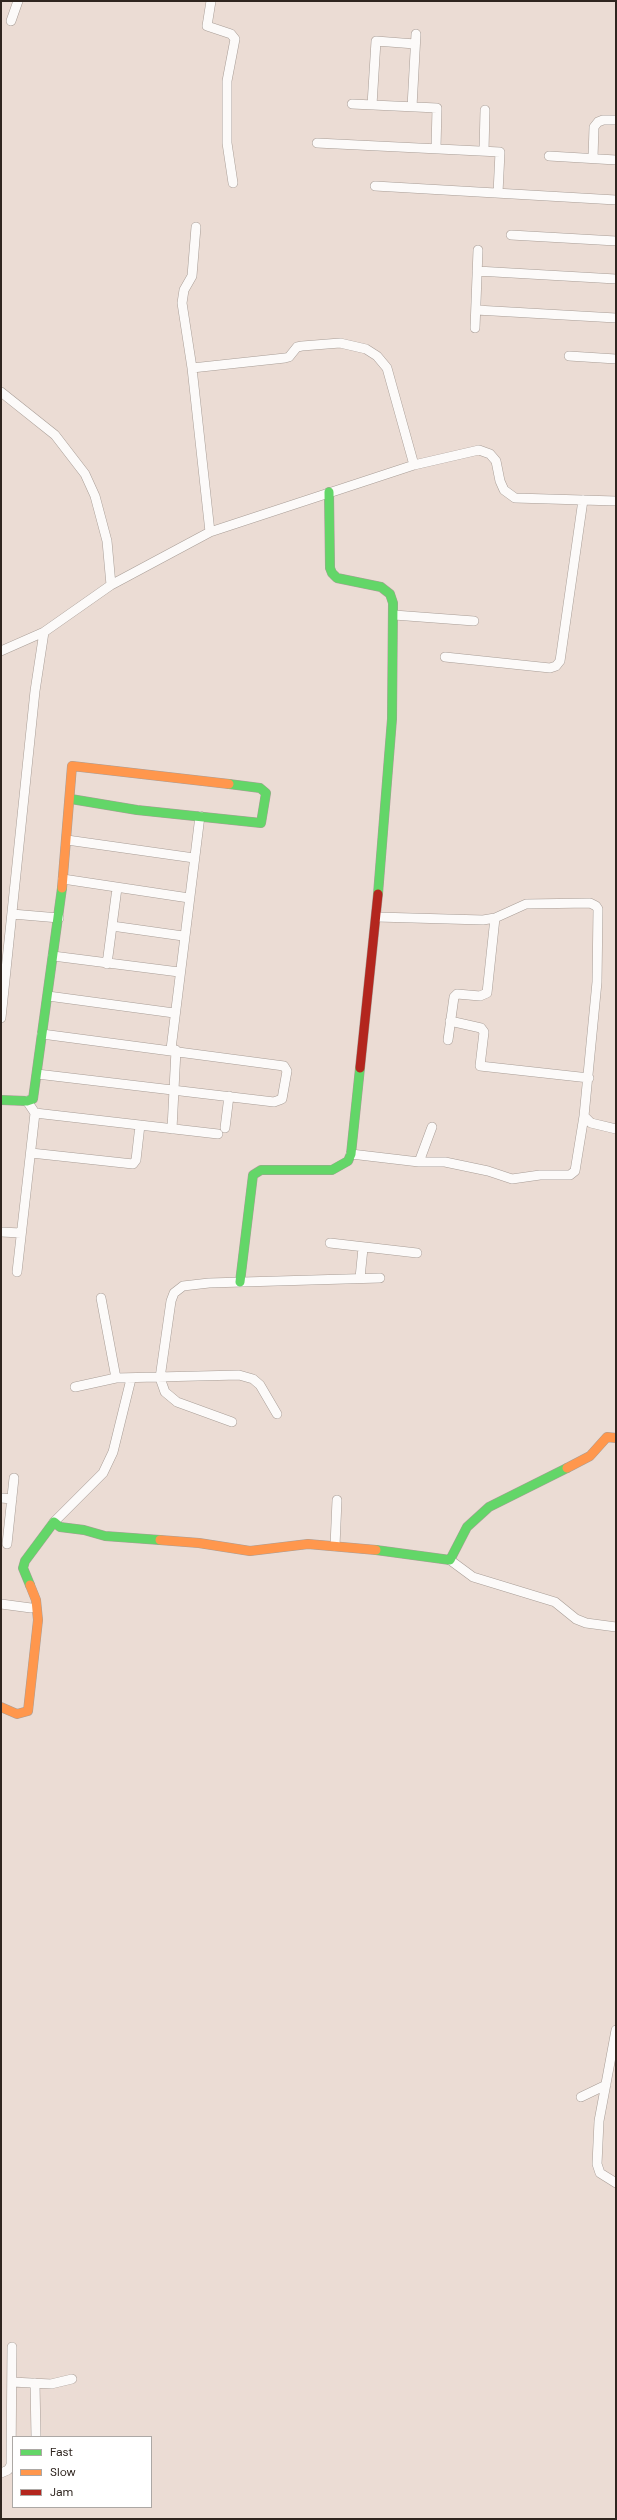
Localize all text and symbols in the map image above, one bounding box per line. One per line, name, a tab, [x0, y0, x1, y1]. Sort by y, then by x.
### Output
legend	[12, 2436, 152, 2508]
text: Fast	[50, 2444, 73, 2460]
text: Slow	[50, 2464, 76, 2480]
text: Jam	[50, 2484, 73, 2500]

